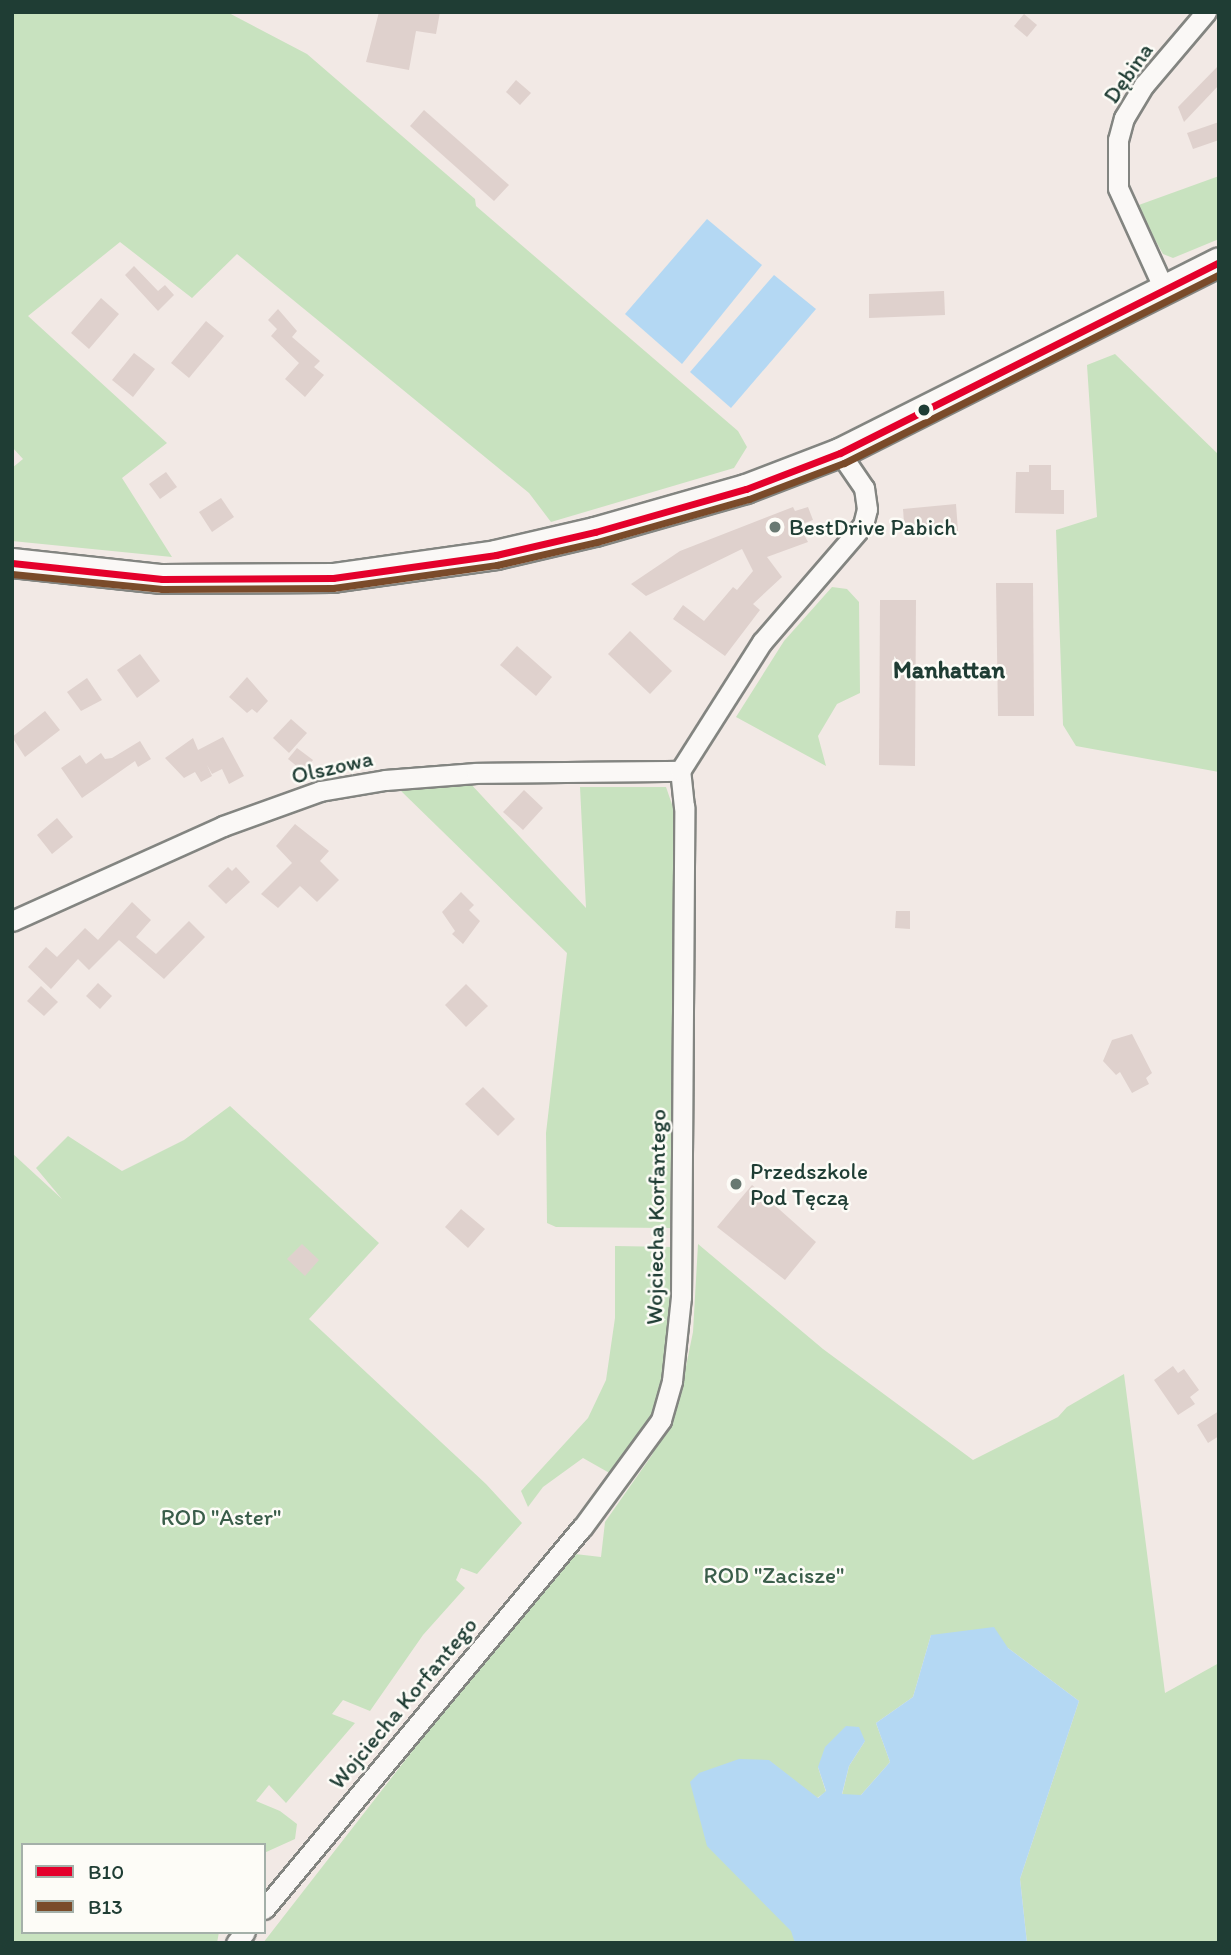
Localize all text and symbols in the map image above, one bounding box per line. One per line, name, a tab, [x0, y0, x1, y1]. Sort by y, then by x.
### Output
street label: Dębina	[1097, 37, 1159, 109]
unlabelled marker	[917, 403, 931, 417]
place label: BestDrive Pabich	[789, 513, 955, 541]
marker: BestDrive Pabich	[767, 519, 783, 535]
district label: Manhattan	[893, 656, 1005, 684]
street label: Olszowa	[289, 744, 375, 790]
street label: Wojciecha Korfantego	[640, 1109, 672, 1325]
place label: Przedszkole Pod Tęczą	[750, 1157, 868, 1211]
marker: Przedszkole Pod Tęczą	[728, 1176, 744, 1192]
park label: ROD "Aster"	[161, 1503, 281, 1531]
park label: ROD "Zacisze"	[704, 1561, 844, 1589]
street label: Wojciecha Korfantego	[323, 1611, 483, 1795]
legend	[21, 1843, 266, 1934]
text: B10	[88, 1859, 124, 1884]
text: B13	[88, 1894, 123, 1919]

